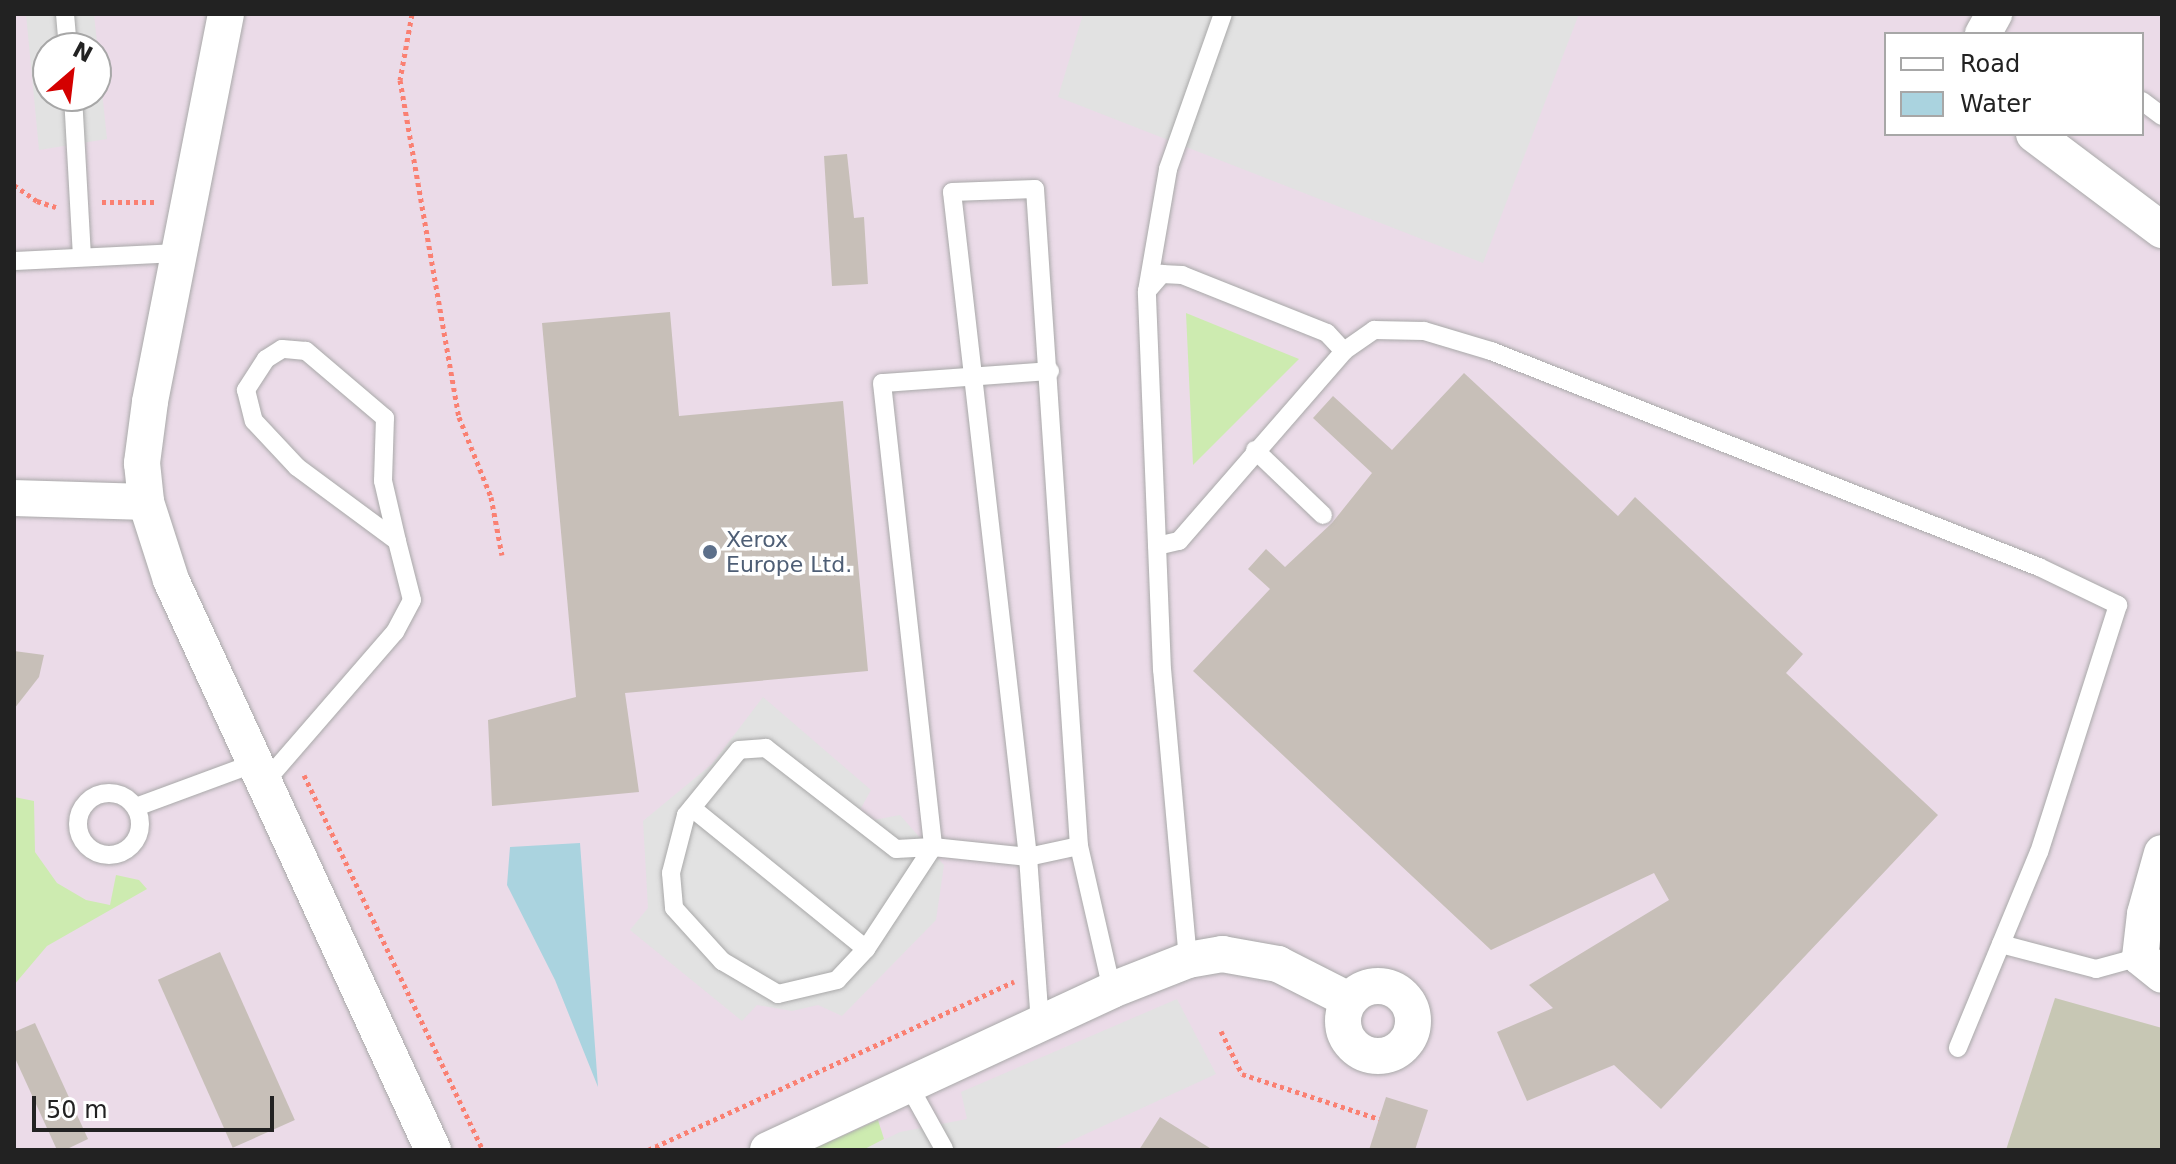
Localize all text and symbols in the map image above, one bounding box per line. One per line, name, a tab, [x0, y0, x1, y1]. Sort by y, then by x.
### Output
north arrow	[32, 32, 112, 112]
legend	[1884, 32, 2144, 136]
text: N	[69, 37, 97, 67]
text: Road	[1960, 50, 2020, 78]
text: Water	[1960, 90, 2031, 118]
place label: Xerox Europe Ltd.	[726, 526, 852, 578]
marker: Xerox Europe Ltd.	[701, 543, 719, 561]
scale bar	[36, 1080, 278, 1130]
text: 50 m	[46, 1096, 108, 1124]

